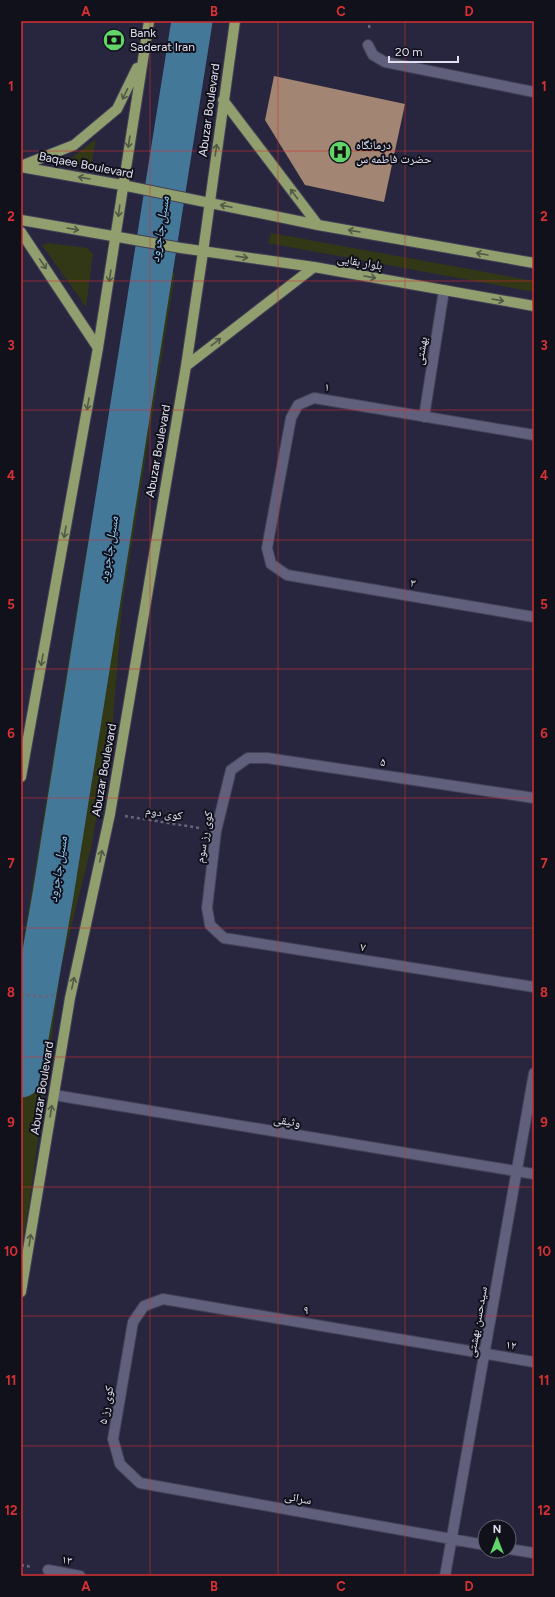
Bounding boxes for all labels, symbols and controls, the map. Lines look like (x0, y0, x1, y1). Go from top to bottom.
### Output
text: A (81, 4, 91, 19)
text: B (210, 4, 218, 19)
text: C (336, 4, 346, 19)
text: D (464, 4, 474, 19)
place label: Bank Saderat Iran (130, 26, 195, 54)
bank icon: Bank Saderat Iran (101, 27, 127, 53)
scale bar (389, 38, 458, 64)
text: 20 m (395, 45, 423, 59)
street label: Abuzar Boulevard (196, 62, 222, 158)
text: 1 (8, 79, 14, 94)
text: 1 (541, 79, 547, 94)
one-way arrow (120, 88, 128, 100)
one-way arrow (125, 135, 133, 148)
place label: درمانگاه حضرت فاطمه س (356, 138, 432, 166)
hospital icon: درمانگاه حضرت فاطمه س (327, 139, 353, 165)
one-way arrow (212, 144, 220, 157)
street label: Baqaee Boulevard (38, 149, 134, 181)
one-way arrow (78, 174, 91, 182)
one-way arrow (290, 188, 298, 199)
water label: مسیل جاجرود (147, 195, 173, 263)
one-way arrow (220, 202, 233, 210)
one-way arrow (115, 204, 123, 217)
text: 2 (7, 209, 15, 224)
text: 2 (540, 209, 548, 224)
one-way arrow (66, 226, 79, 234)
one-way arrow (348, 227, 361, 235)
one-way arrow (476, 249, 489, 257)
street label: بلوار بقایی (336, 251, 384, 273)
one-way arrow (235, 253, 248, 261)
one-way arrow (38, 259, 47, 270)
one-way arrow (106, 269, 114, 282)
one-way arrow (363, 273, 376, 281)
one-way arrow (491, 296, 504, 304)
street label: بهشتی (412, 336, 431, 366)
text: 3 (7, 338, 15, 353)
one-way arrow (211, 338, 222, 346)
text: 3 (540, 338, 548, 353)
street label: ۱ (323, 380, 331, 394)
one-way arrow (84, 397, 92, 410)
street label: Abuzar Boulevard (143, 403, 173, 499)
text: 4 (7, 468, 15, 483)
text: 4 (540, 468, 548, 483)
water label: مسیل جاجرود (96, 515, 122, 583)
one-way arrow (61, 525, 69, 538)
street label: ۳ (409, 576, 417, 590)
text: 5 (7, 597, 15, 612)
text: 5 (540, 597, 548, 612)
one-way arrow (38, 653, 46, 666)
street label: Abuzar Boulevard (89, 722, 119, 818)
text: 6 (7, 726, 15, 741)
text: 6 (540, 726, 548, 741)
street label: ۵ (379, 755, 387, 769)
street label: کوی دوم (144, 803, 184, 824)
street label: کوی رز سوم (193, 810, 216, 864)
water label: مسیل جاجرود (45, 835, 71, 903)
one-way arrow (97, 850, 105, 863)
text: 7 (7, 856, 15, 871)
text: 7 (540, 856, 548, 871)
street label: ۷ (359, 940, 367, 954)
one-way arrow (70, 977, 78, 990)
text: 8 (7, 985, 15, 1000)
text: 8 (540, 985, 548, 1000)
street label: Abuzar Boulevard (28, 1040, 56, 1136)
one-way arrow (47, 1105, 55, 1118)
street label: وثیقی (273, 1112, 301, 1130)
text: 9 (7, 1115, 15, 1130)
text: 9 (540, 1115, 548, 1130)
one-way arrow (26, 1234, 34, 1247)
text: 10 (4, 1244, 18, 1259)
text: 10 (537, 1244, 551, 1259)
street label: سیدحسن بهشتی (464, 1285, 491, 1359)
street label: ۹ (302, 1303, 310, 1317)
street label: ۱۲ (504, 1337, 518, 1353)
text: 11 (6, 1373, 16, 1388)
text: 11 (539, 1373, 549, 1388)
street label: کوی رز ۵ (96, 1385, 116, 1425)
street label: سرائی (283, 1489, 313, 1507)
text: 12 (4, 1503, 18, 1518)
text: 12 (537, 1503, 551, 1518)
north arrow (477, 1519, 517, 1559)
text: N (493, 1523, 501, 1536)
street label: ۱۳ (60, 1552, 74, 1568)
text: A (81, 1579, 91, 1594)
text: B (210, 1579, 218, 1594)
text: C (336, 1579, 346, 1594)
text: D (464, 1579, 474, 1594)

